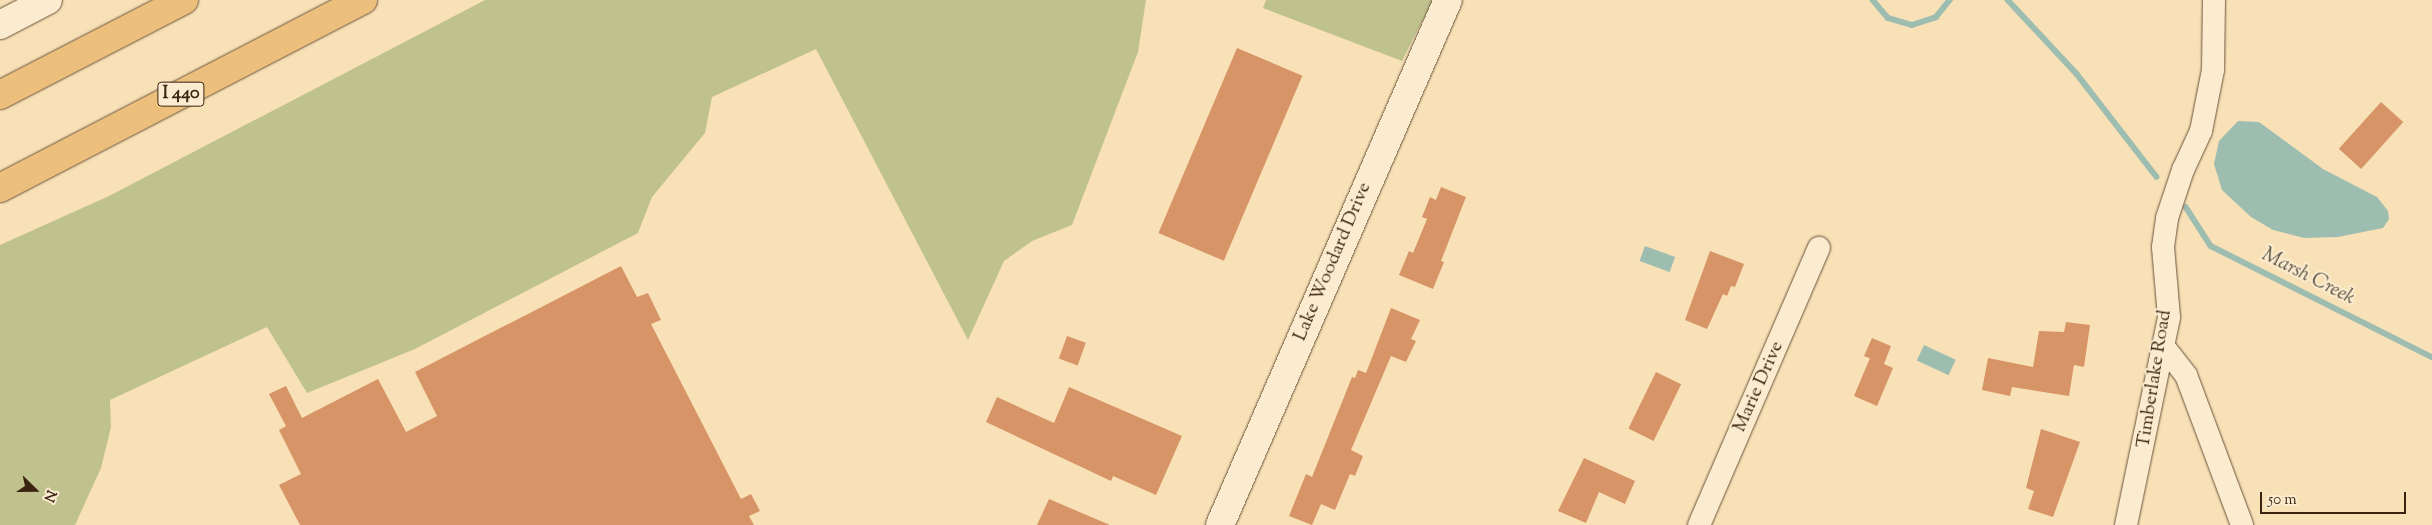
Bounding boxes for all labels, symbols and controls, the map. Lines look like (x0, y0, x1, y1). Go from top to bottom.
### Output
road number: I 440 (157, 78, 205, 110)
street label: Lake Woodard Drive (1289, 179, 1377, 345)
water label: Marsh Creek (2257, 243, 2359, 311)
street label: Timberlake Road (2133, 308, 2177, 450)
street label: Marie Drive (1729, 338, 1789, 436)
north arrow (10, 465, 60, 515)
scale bar (2262, 482, 2408, 514)
text: N (38, 487, 60, 505)
text: 50 m (2268, 490, 2297, 511)

